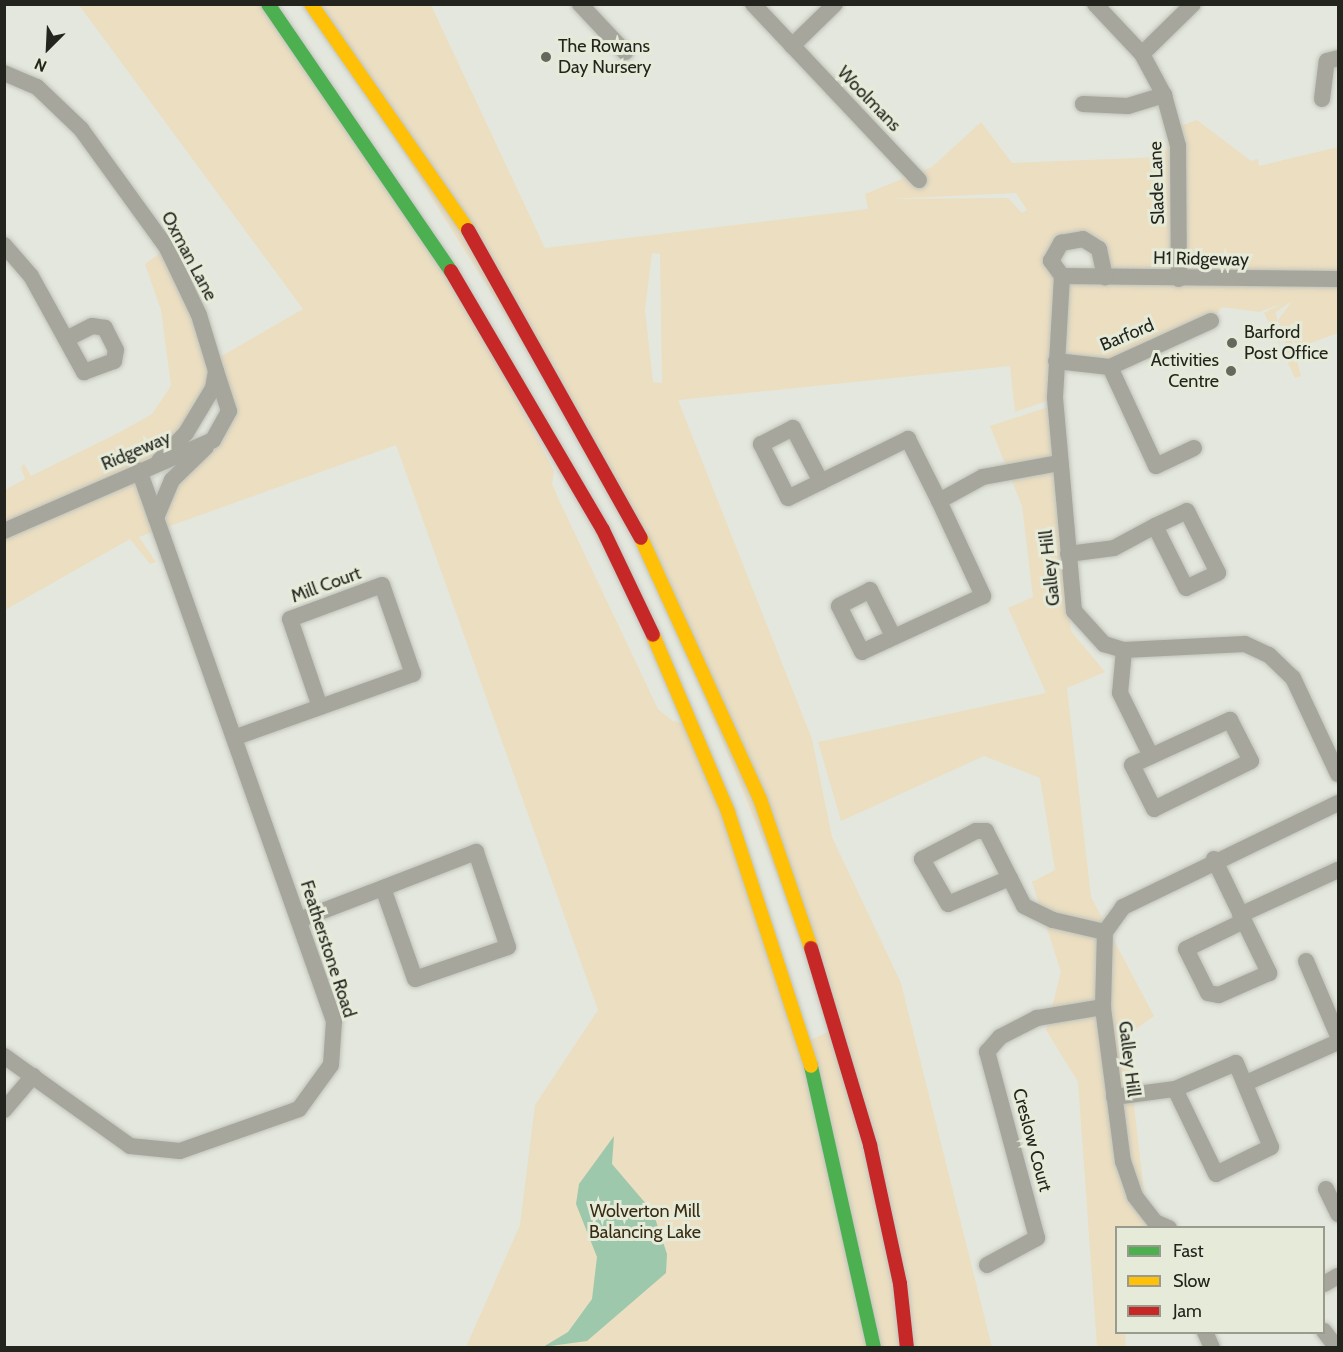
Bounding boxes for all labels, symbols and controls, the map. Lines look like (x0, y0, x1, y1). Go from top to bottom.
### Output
north arrow (18, 18, 78, 78)
place label: The Rowans Day Nursery (558, 36, 651, 78)
marker: The Rowans Day Nursery (539, 50, 553, 64)
text: N (31, 54, 50, 76)
street label: Woolmans (833, 62, 905, 136)
street label: Slade Lane (1145, 141, 1169, 225)
street label: Oxman Lane (157, 208, 221, 304)
street label: H1 Ridgeway (1153, 247, 1249, 271)
street label: Barford (1097, 314, 1157, 356)
place label: Barford Post Office (1244, 322, 1328, 364)
marker: Barford Post Office (1225, 336, 1239, 350)
place label: Activities Centre (1151, 350, 1219, 392)
marker: Activities Centre (1224, 364, 1238, 378)
street label: Ridgeway (98, 427, 174, 475)
street label: Galley Hill (1035, 529, 1065, 607)
street label: Mill Court (288, 562, 364, 608)
street label: Featherstone Road (296, 878, 360, 1020)
street label: Galley Hill (1114, 1020, 1144, 1098)
street label: Creslow Court (1008, 1086, 1056, 1194)
park label: Wolverton Mill Balancing Lake (589, 1201, 701, 1244)
legend (1115, 1226, 1325, 1334)
text: Fast (1173, 1240, 1204, 1262)
text: Slow (1173, 1270, 1210, 1292)
text: Jam (1173, 1300, 1202, 1322)

